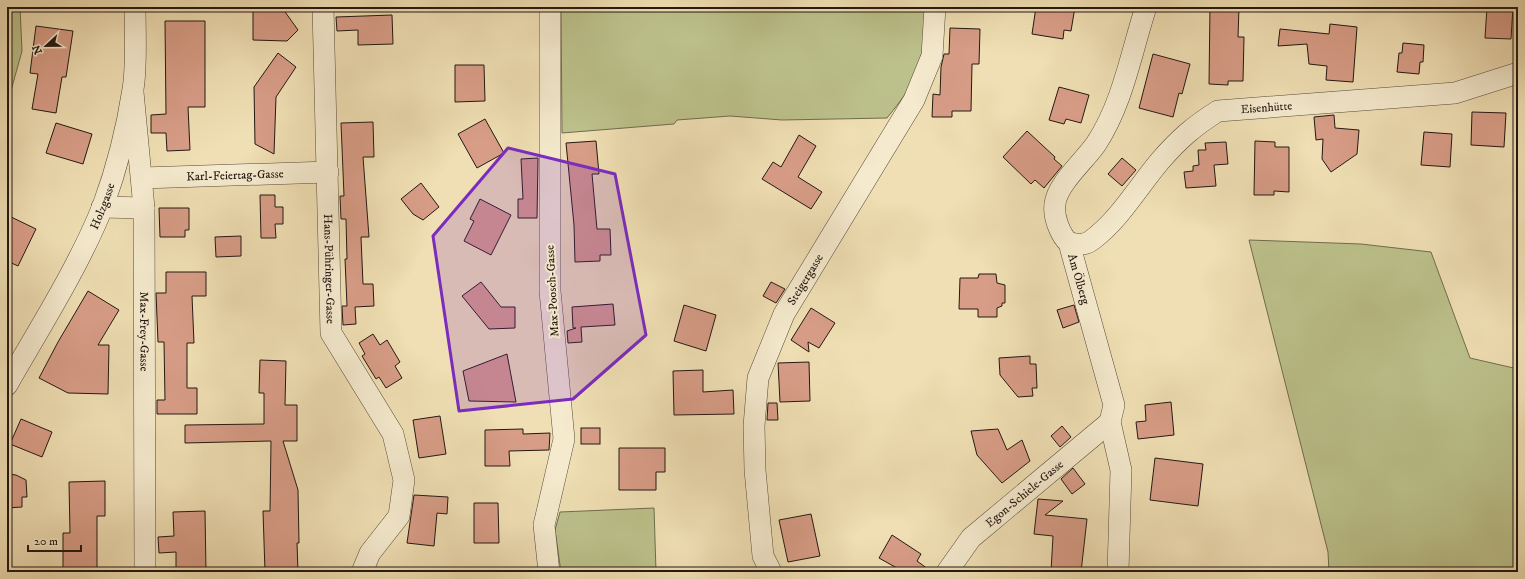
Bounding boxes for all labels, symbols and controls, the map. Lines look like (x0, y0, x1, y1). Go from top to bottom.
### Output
north arrow (26, 26, 66, 66)
text: N (29, 43, 46, 56)
street label: Eisenhütte (1240, 98, 1293, 117)
street label: Karl-Feiertag-Gasse (186, 166, 284, 185)
street label: Holzgasse (87, 181, 118, 232)
street label: Hans-Pühringer-Gasse (320, 214, 338, 324)
street label: Max-Poosch-Gasse (543, 245, 562, 337)
street label: Steigergasse (784, 251, 827, 308)
street label: Am Ölberg (1064, 252, 1093, 306)
street label: Max-Frey-Gasse (136, 291, 151, 372)
street label: Egon-Schiele-Gasse (983, 457, 1067, 531)
scale bar (28, 527, 81, 553)
text: 20 m (34, 534, 58, 549)

